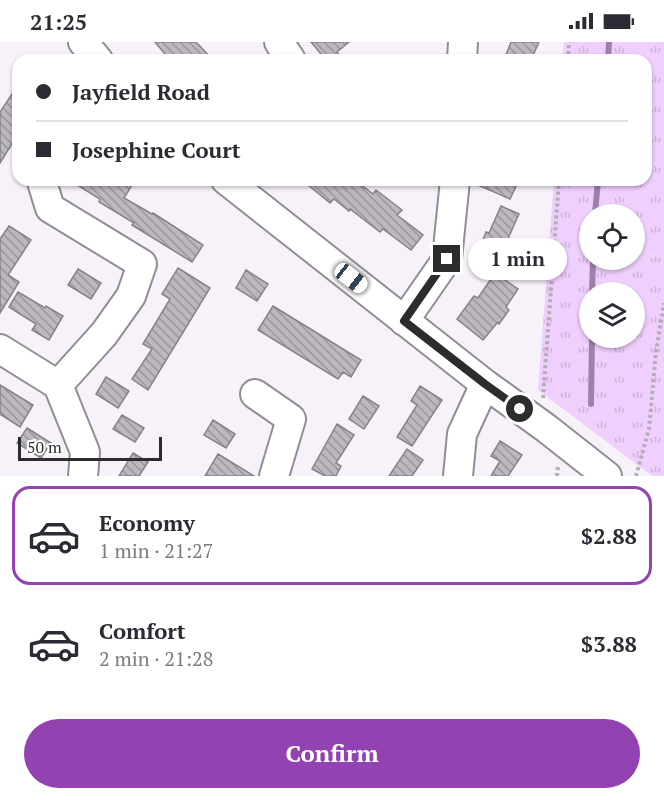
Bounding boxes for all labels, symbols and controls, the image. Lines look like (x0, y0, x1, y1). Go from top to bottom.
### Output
text: 21:25 (30, 7, 87, 36)
text: Jayfield Road (72, 77, 210, 106)
text: Josephine Court (72, 135, 240, 164)
map controls (579, 204, 645, 348)
button: locate (579, 204, 645, 270)
callout: 1 min (468, 238, 567, 280)
route end (433, 245, 460, 272)
text: 1 min (490, 245, 545, 272)
car (331, 260, 371, 296)
button: layers (579, 282, 645, 348)
route start (506, 395, 533, 422)
scale bar (18, 434, 162, 462)
text: 50 m (27, 436, 62, 458)
text: Economy (99, 508, 195, 537)
icon: car (27, 509, 81, 563)
text: $2.88 (581, 521, 637, 550)
text: 1 min · 21:27 (99, 537, 213, 564)
text: Comfort (99, 616, 185, 645)
icon: car (27, 617, 81, 671)
text: $3.88 (581, 629, 637, 658)
text: 2 min · 21:28 (99, 645, 213, 672)
button: Confirm (24, 719, 640, 788)

